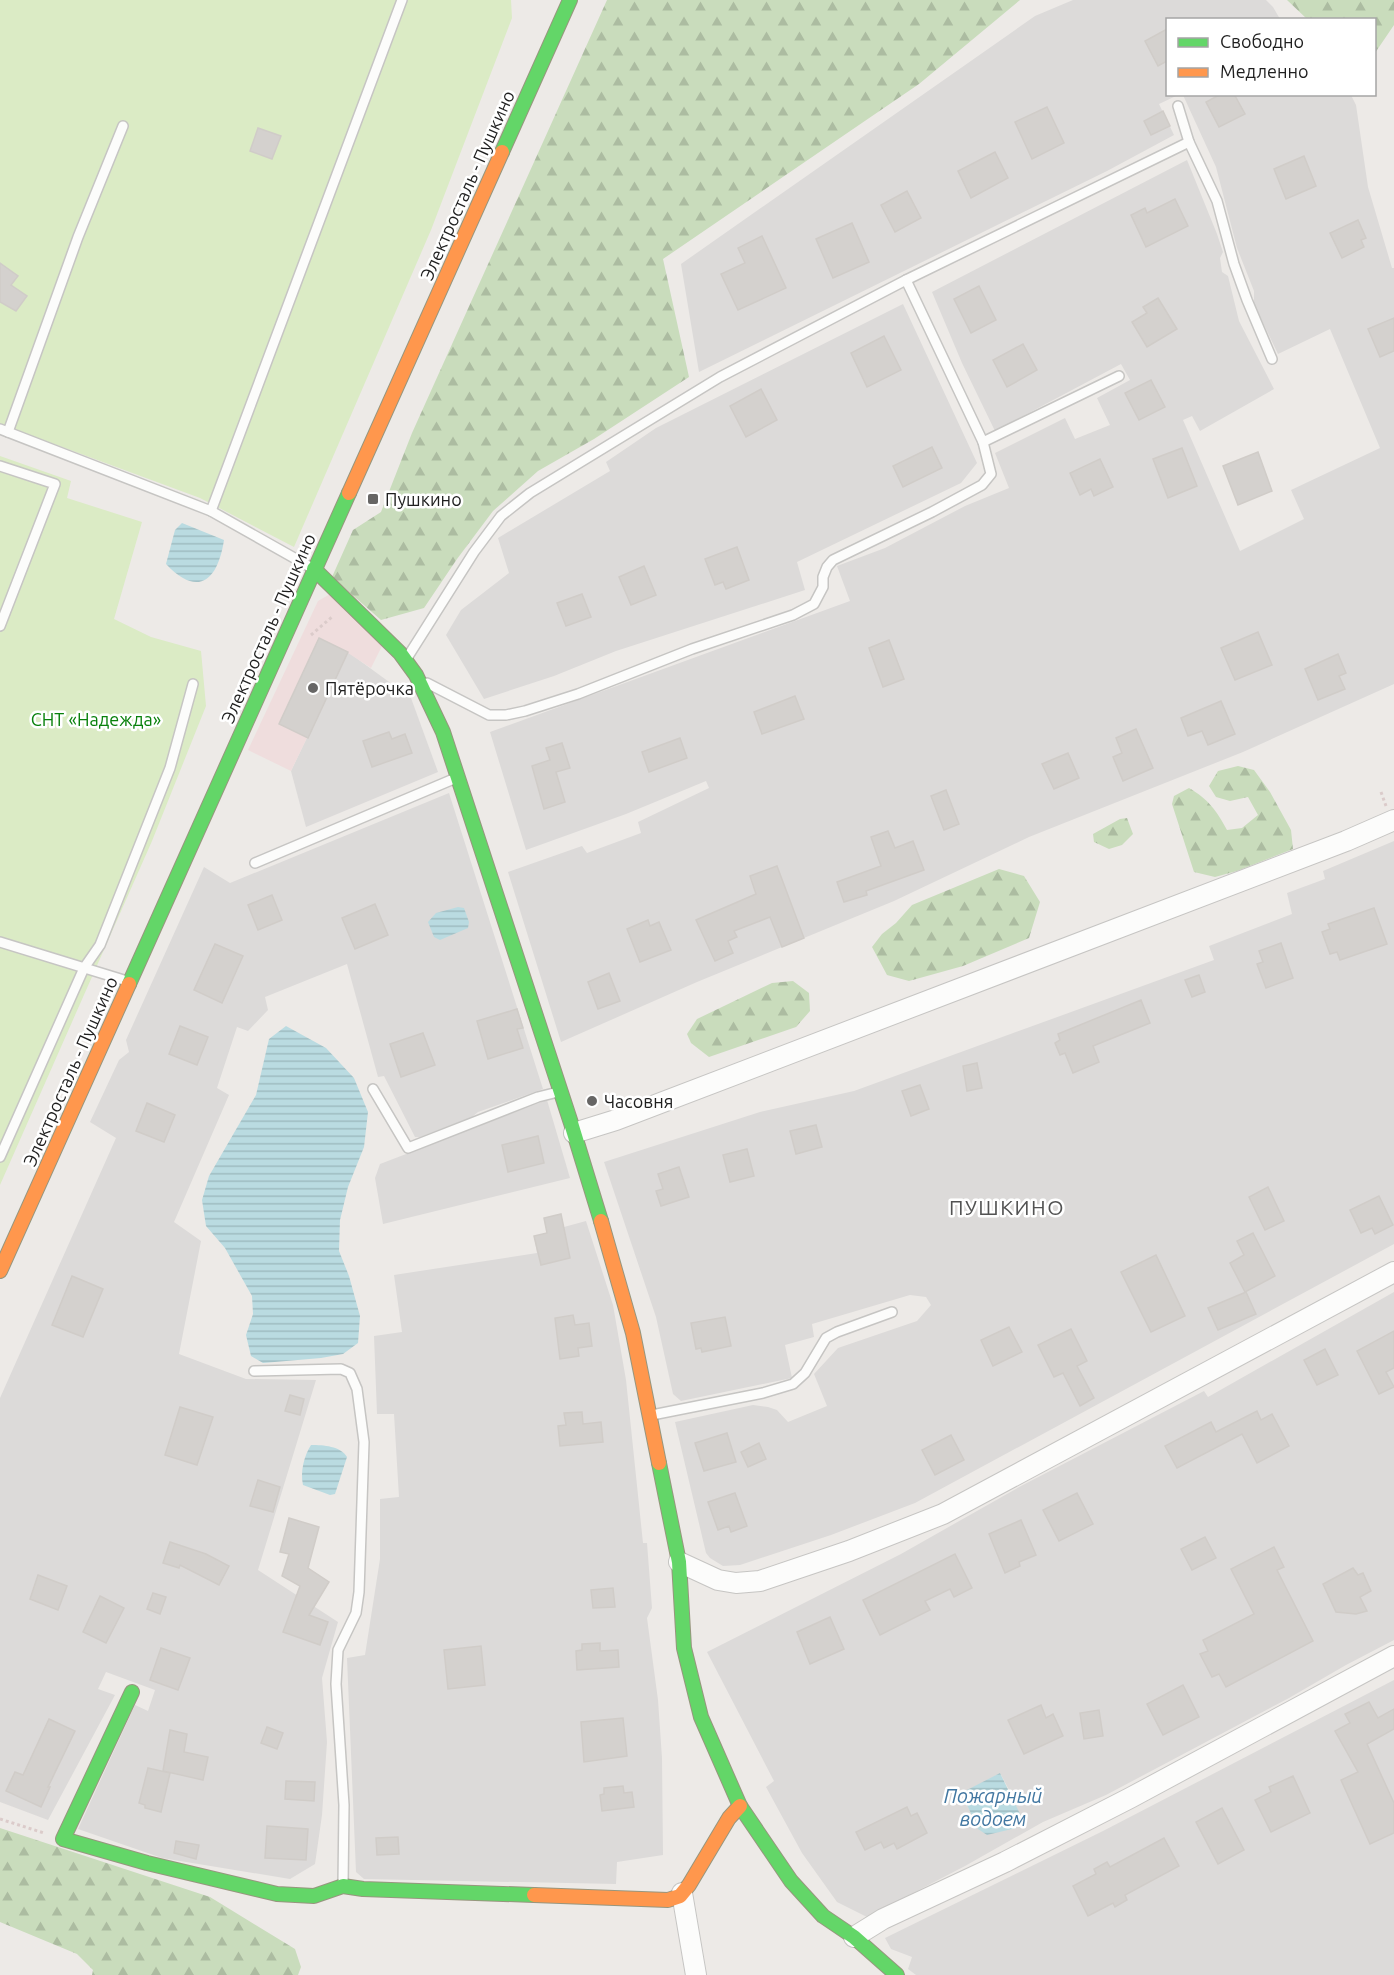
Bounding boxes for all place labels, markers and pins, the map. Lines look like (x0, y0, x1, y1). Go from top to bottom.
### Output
place label: Пушкино (385, 489, 462, 509)
marker: Пушкино (366, 492, 380, 506)
place label: Пятёрочка (325, 678, 414, 698)
marker: Пятёрочка (306, 681, 320, 695)
place label: Часовня (604, 1091, 673, 1111)
marker: Часовня (585, 1094, 599, 1108)

